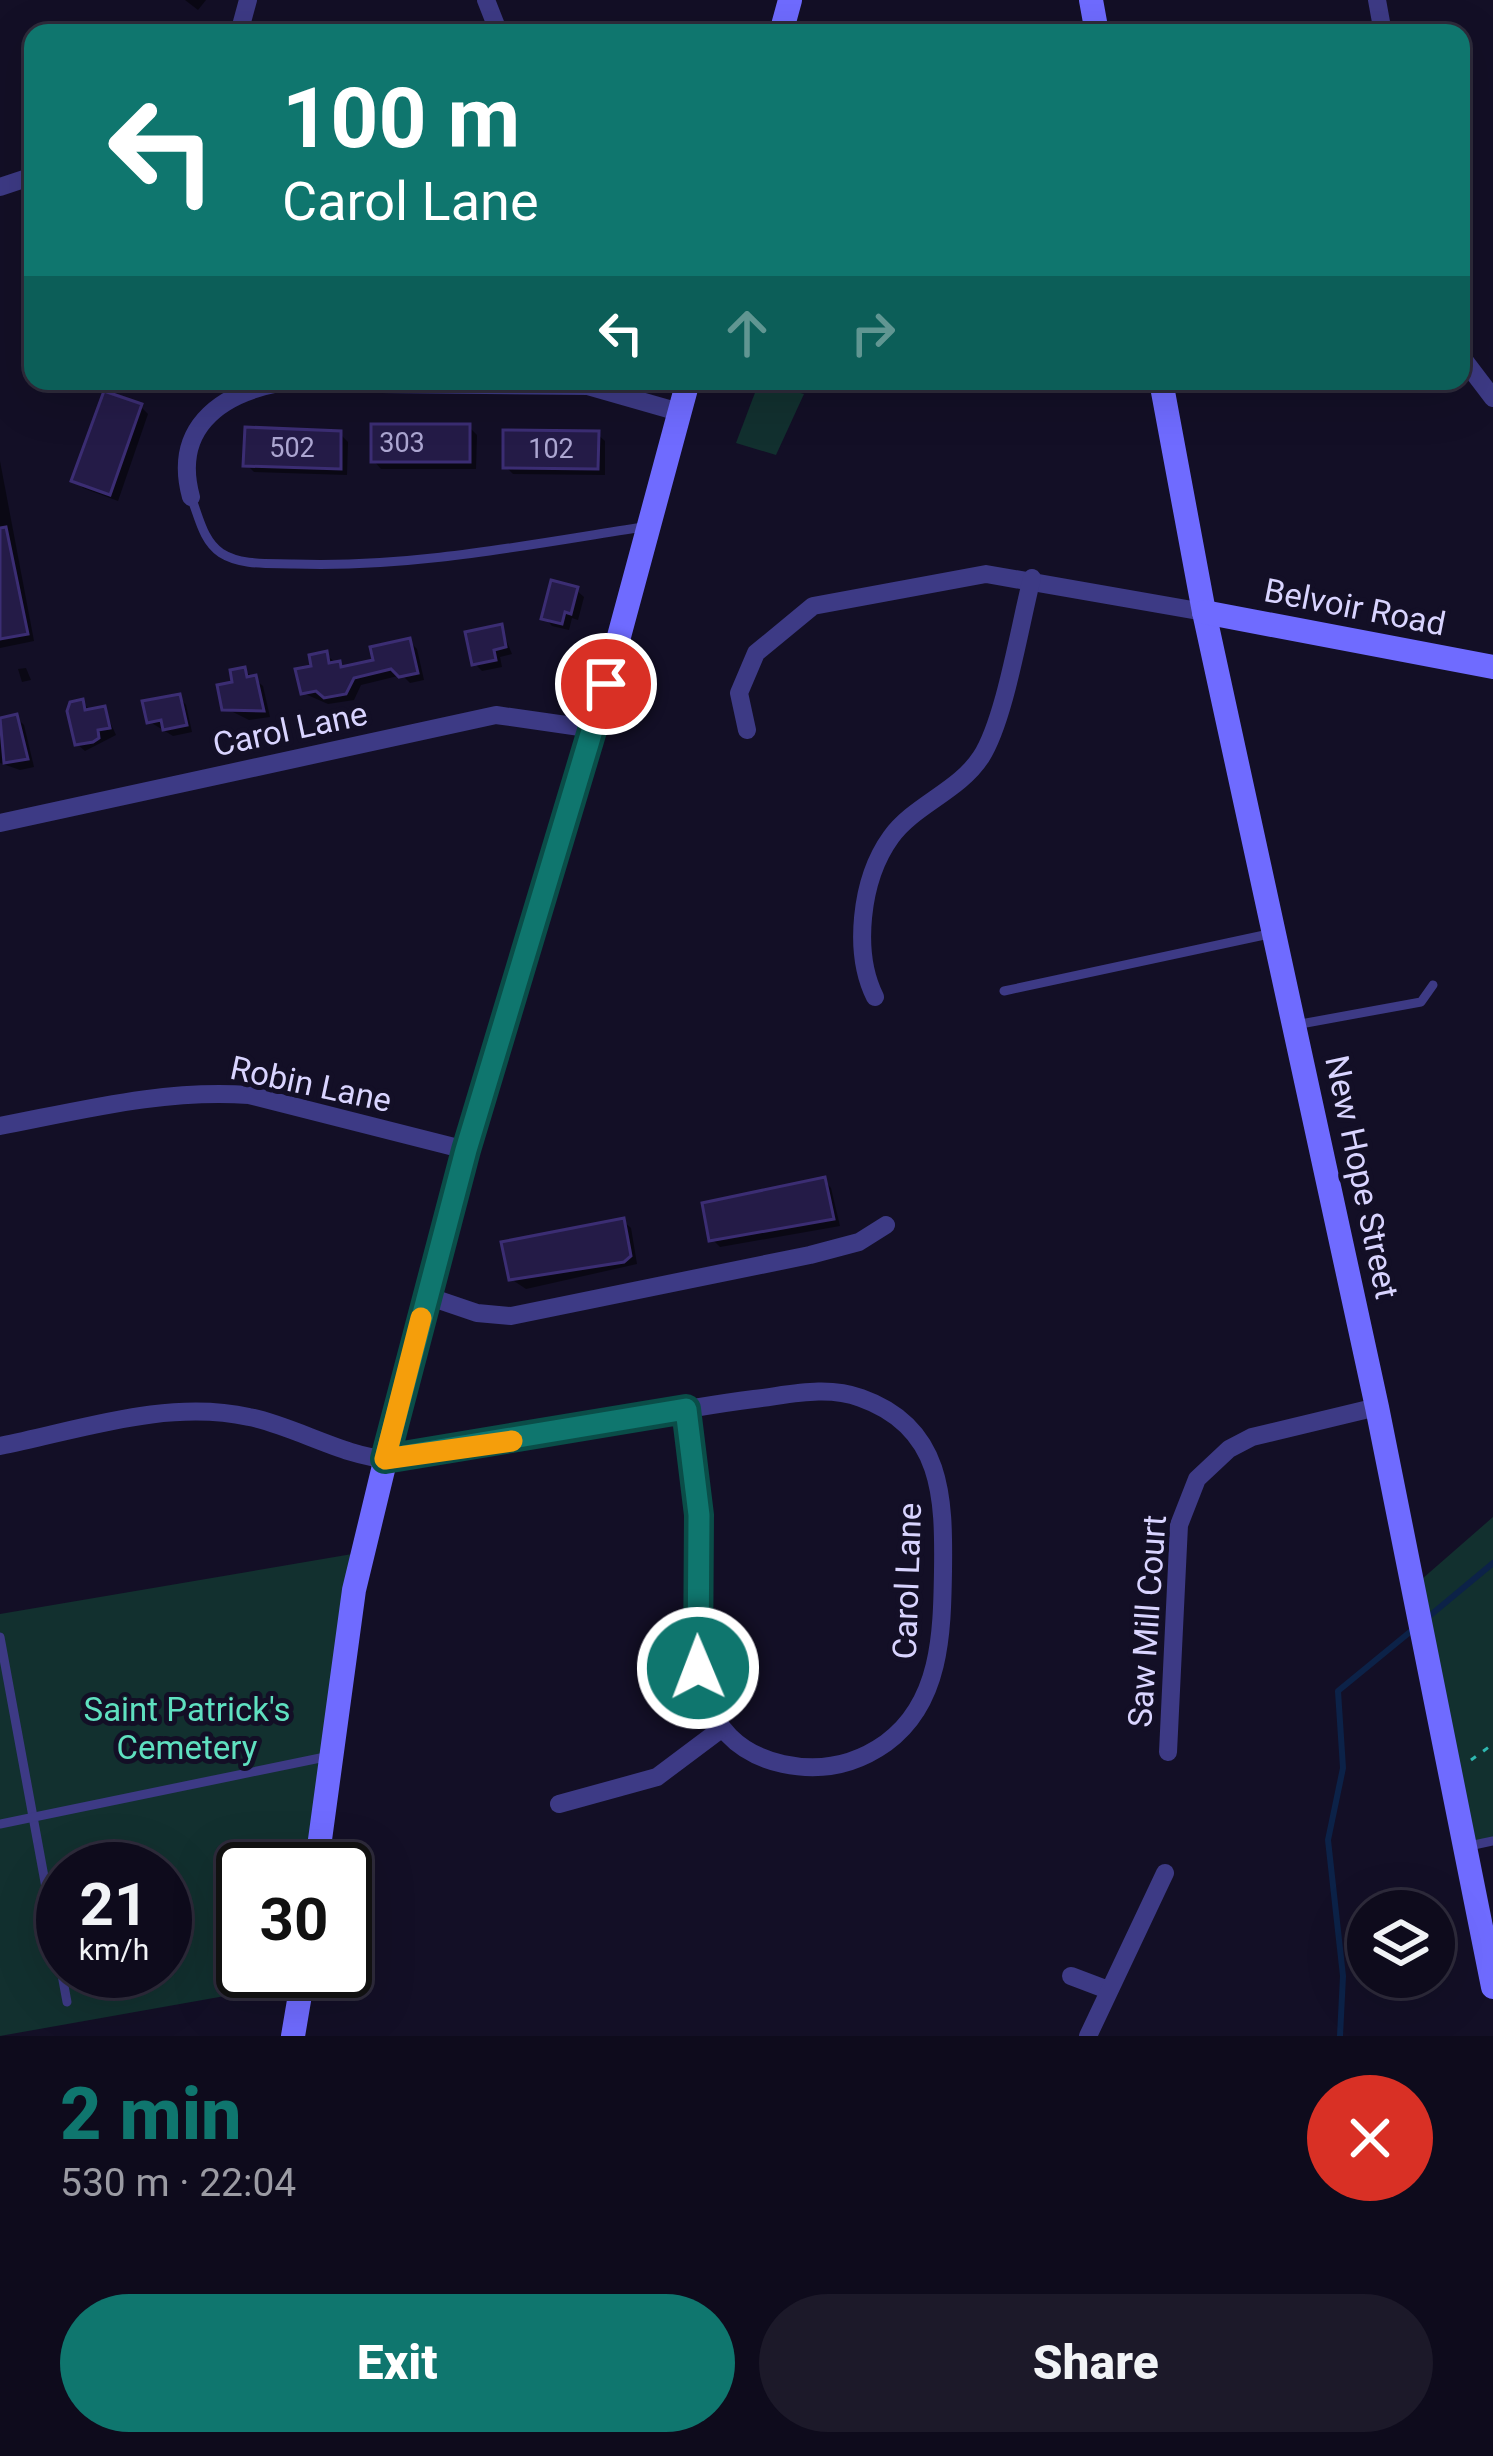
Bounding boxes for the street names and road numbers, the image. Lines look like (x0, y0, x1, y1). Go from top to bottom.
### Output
street label: Belvoir Road (1261, 570, 1449, 644)
street label: Carol Lane (209, 694, 371, 764)
street label: Robin Lane (227, 1048, 395, 1120)
street label: New Hope Street (1317, 1052, 1407, 1302)
street label: Carol Lane (885, 1502, 929, 1660)
street label: Saw Mill Court (1120, 1513, 1174, 1729)

